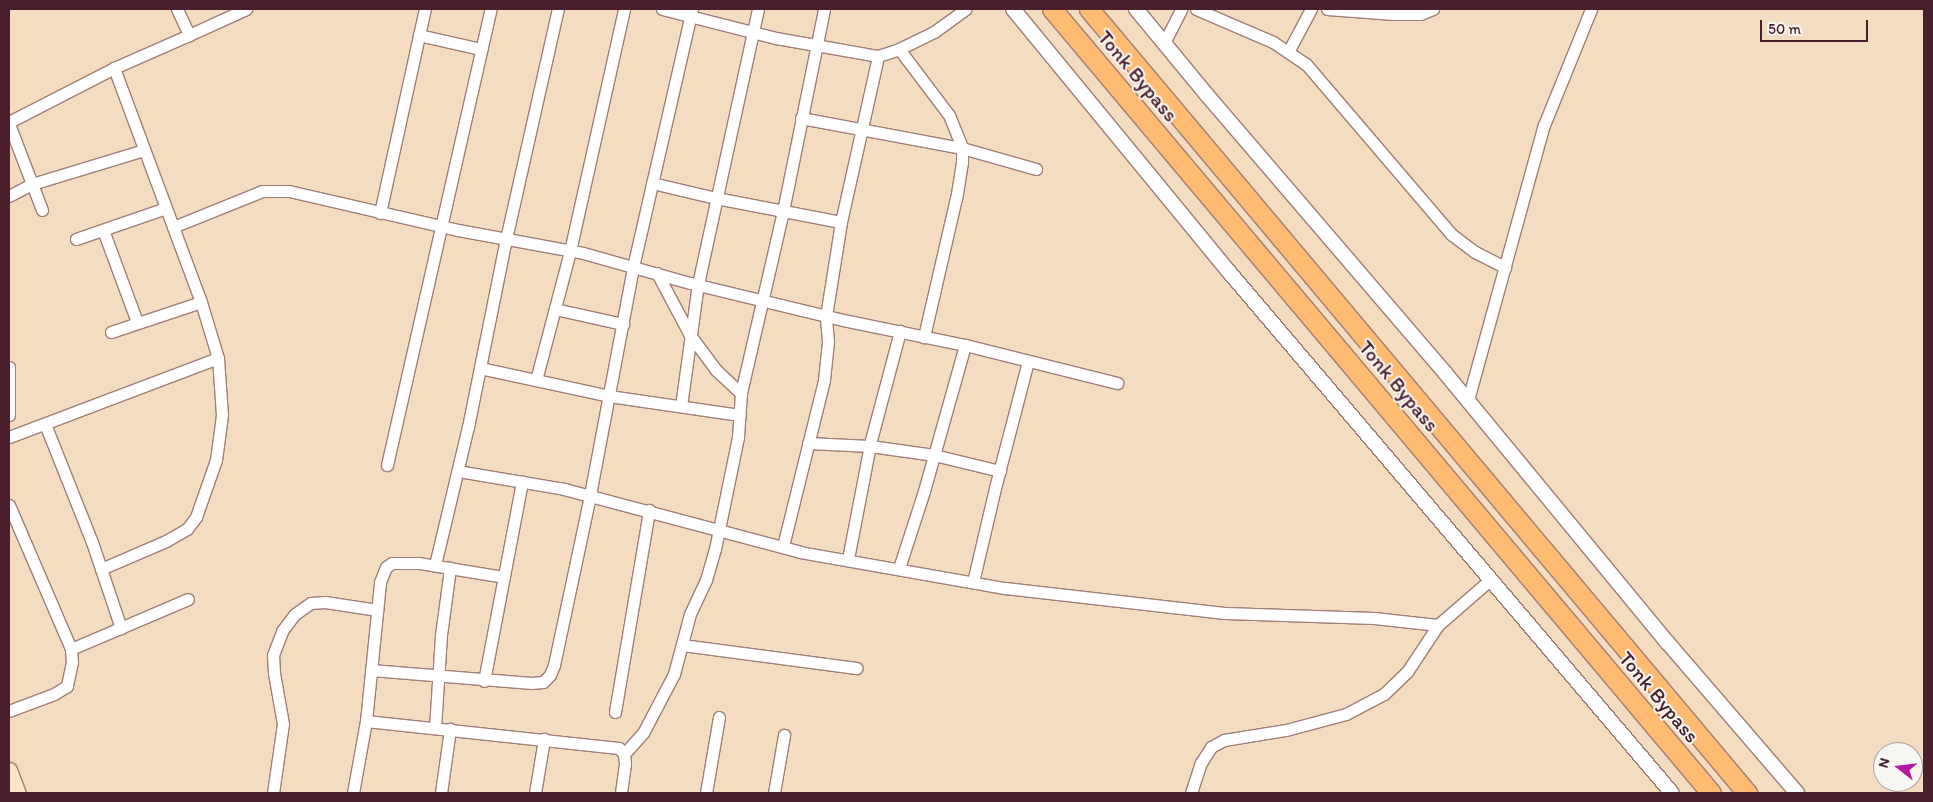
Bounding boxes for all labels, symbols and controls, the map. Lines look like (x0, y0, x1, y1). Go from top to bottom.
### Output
scale bar (1763, 10, 1870, 42)
text: 50 m (1768, 20, 1801, 38)
street label: Tonk Bypass (1093, 25, 1183, 127)
street label: Tonk Bypass (1354, 335, 1444, 437)
street label: Tonk Bypass (1614, 646, 1704, 748)
north arrow (1873, 742, 1923, 792)
text: N (1875, 756, 1894, 770)

